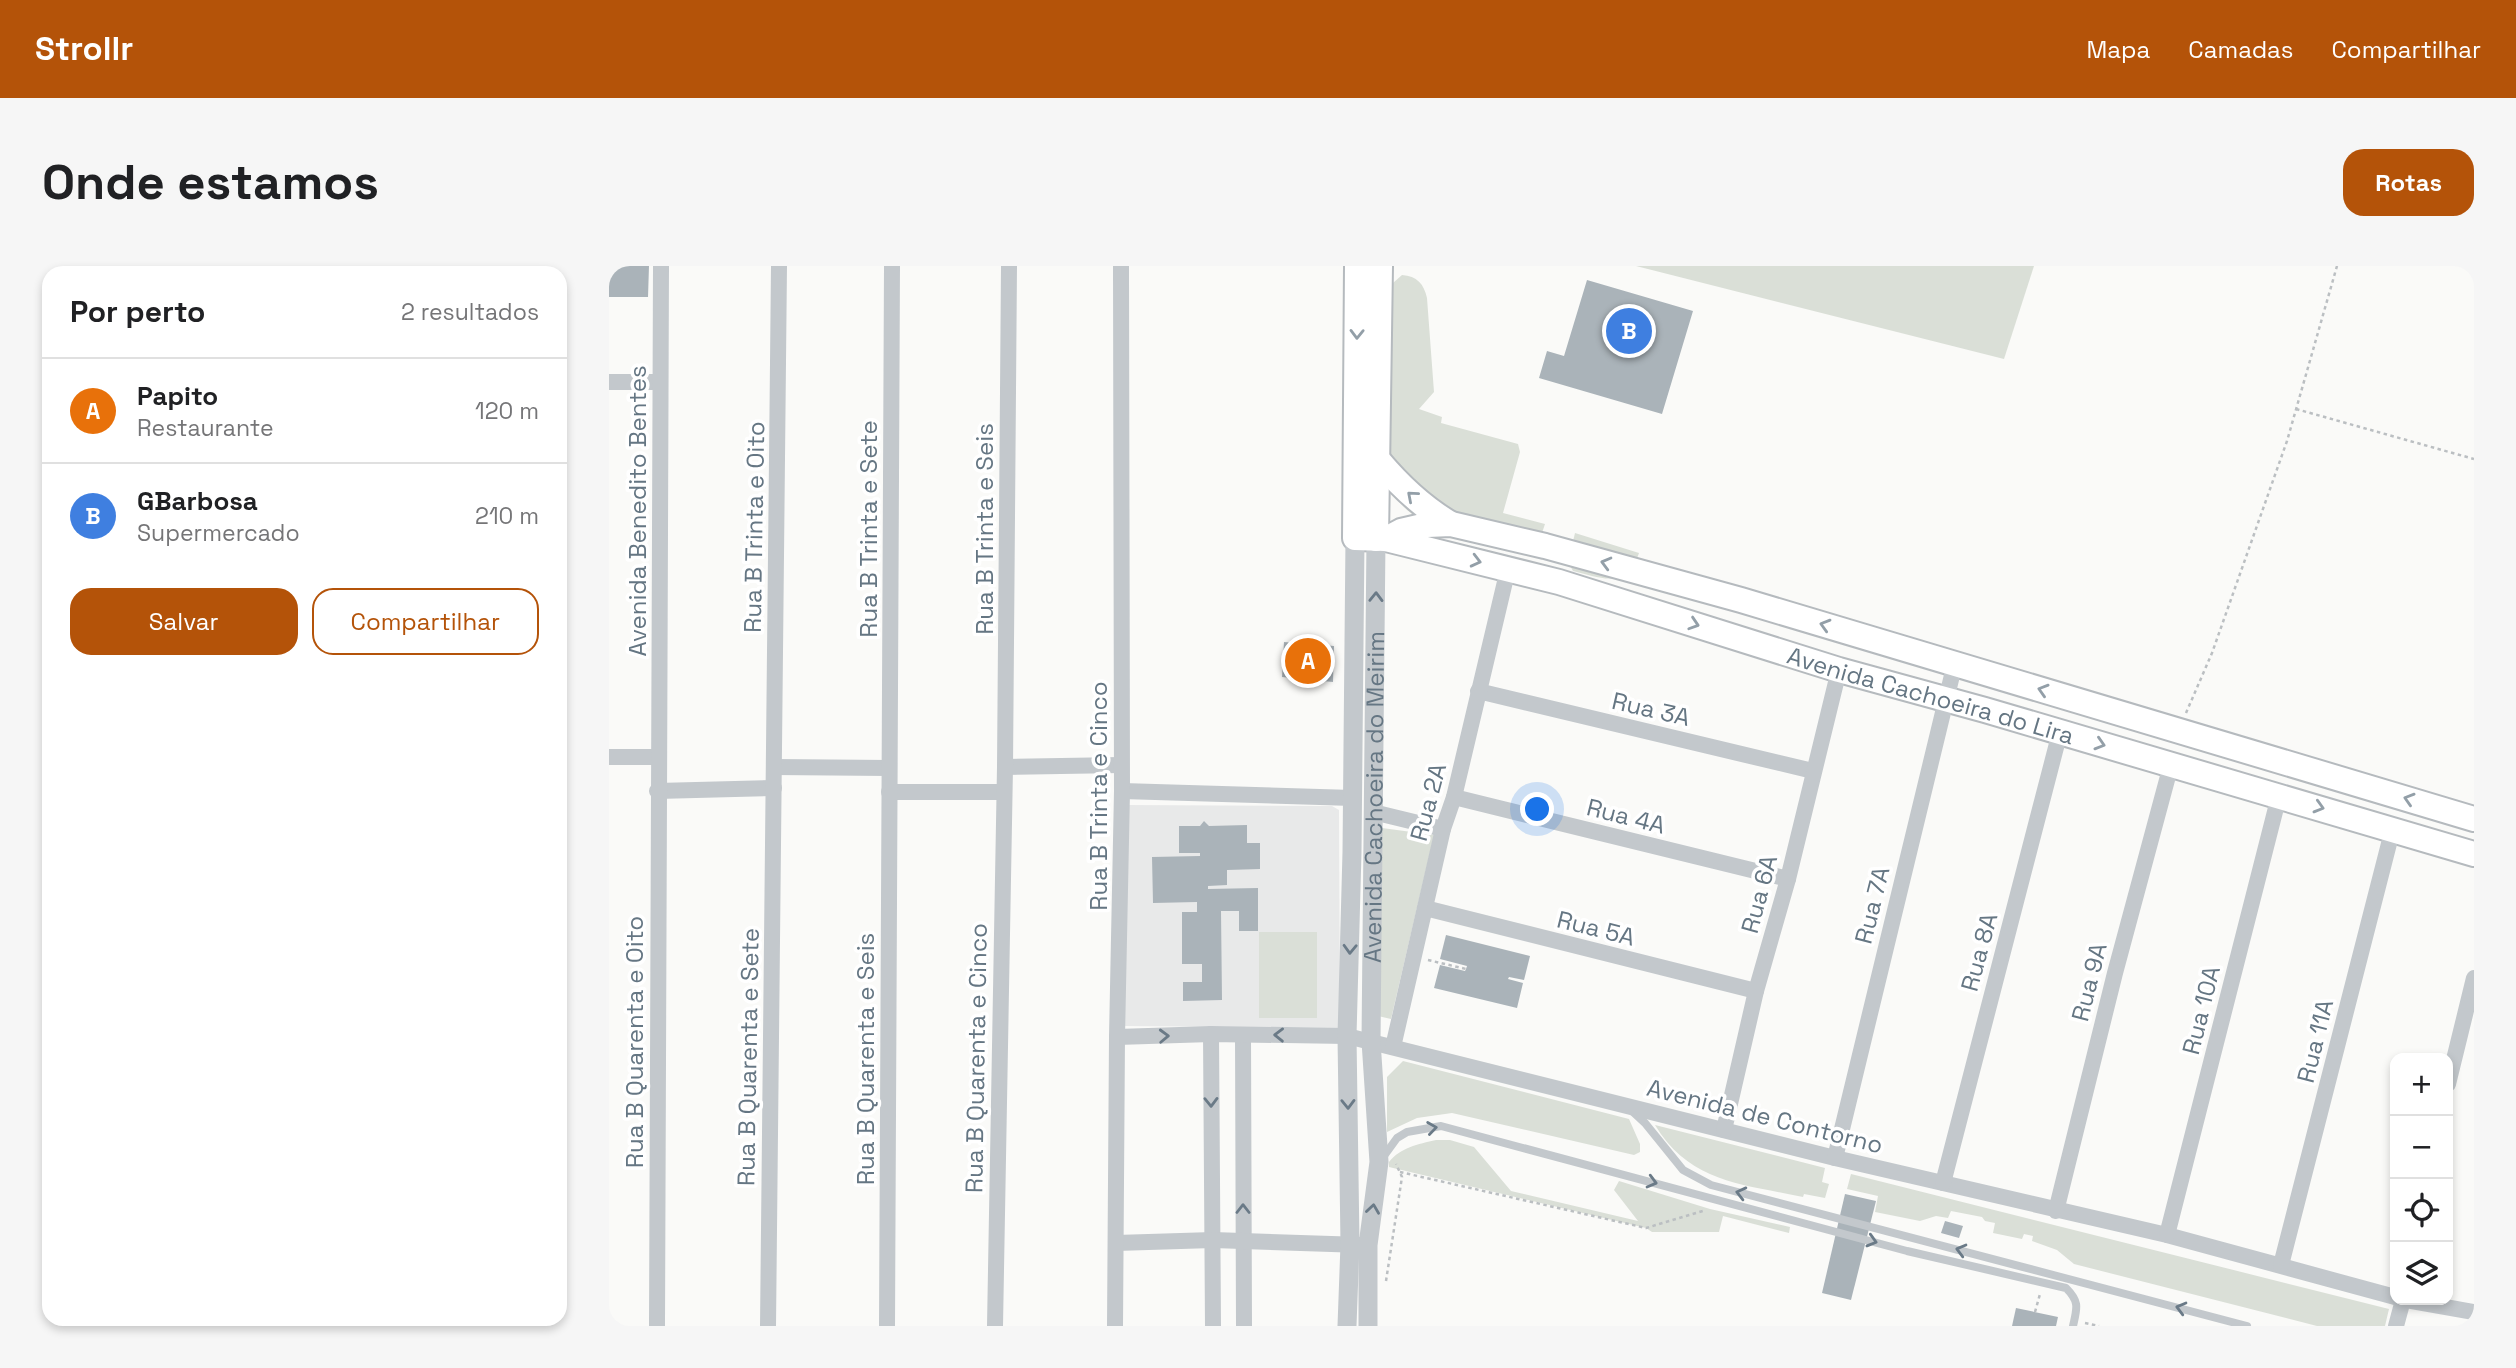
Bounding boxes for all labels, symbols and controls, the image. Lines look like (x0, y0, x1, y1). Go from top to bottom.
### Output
text: Strollr (35, 28, 133, 70)
text: Mapa (2086, 34, 2150, 65)
text: Camadas (2188, 34, 2293, 65)
text: Compartilhar (2331, 34, 2481, 65)
button: Rotas (2343, 149, 2474, 216)
text: Onde estamos (42, 151, 379, 213)
text: Por perto (70, 292, 205, 331)
text: 2 resultados (401, 297, 539, 327)
pin: B (1606, 305, 1652, 357)
one-way arrow (1349, 329, 1365, 340)
street label: Avenida Benedito Bentes (622, 365, 653, 657)
text: Papito (137, 379, 218, 413)
text: A (86, 396, 100, 426)
text: 120 m (475, 396, 539, 426)
text: Restaurante (137, 413, 274, 443)
street label: Rua B Trinta e Sete (853, 420, 884, 638)
street label: Rua B Trinta e Oito (737, 421, 771, 633)
street label: Rua B Trinta e Seis (969, 423, 1000, 635)
text: GBarbosa (137, 484, 258, 518)
one-way arrow (1407, 492, 1420, 504)
text: B (85, 501, 101, 531)
text: 210 m (475, 501, 539, 531)
text: Supermercado (137, 518, 300, 548)
one-way arrow (1470, 553, 1482, 568)
one-way arrow (1600, 557, 1612, 571)
button: Salvar (70, 588, 298, 655)
button: Compartilhar (312, 588, 539, 655)
one-way arrow (1368, 591, 1384, 602)
one-way arrow (1688, 616, 1700, 630)
one-way arrow (1819, 618, 1831, 633)
street label: Avenida Cachoeira do Meirim (1356, 631, 1391, 963)
pin: A (1285, 635, 1331, 687)
street label: Avenida Cachoeira do Lira (1784, 639, 2078, 751)
street label: Rua B Trinta e Cinco (1083, 681, 1114, 911)
one-way arrow (2037, 683, 2049, 698)
street label: Rua 3A (1609, 685, 1693, 733)
one-way arrow (2094, 736, 2106, 751)
street label: Rua 2A (1403, 760, 1453, 844)
street label: Rua 4A (1583, 791, 1669, 841)
your location (1520, 792, 1554, 826)
one-way arrow (2403, 793, 2415, 808)
one-way arrow (2313, 799, 2325, 814)
street label: Rua 6A (1734, 852, 1784, 936)
street label: Rua 7A (1847, 863, 1897, 947)
street label: Rua 5A (1554, 903, 1638, 953)
street label: Rua 8A (1954, 909, 2004, 995)
street label: Rua B Quarenta e Oito (619, 916, 650, 1168)
street label: Rua B Quarenta e Cinco (958, 923, 994, 1193)
street label: Rua B Quarenta e Sete (730, 928, 766, 1186)
street label: Rua B Quarenta e Seis (850, 933, 881, 1185)
street label: Rua 9A (2064, 940, 2114, 1024)
one-way arrow (1342, 944, 1357, 955)
street label: Rua 10A (2175, 962, 2227, 1058)
street label: Rua 11A (2290, 996, 2340, 1086)
one-way arrow (1273, 1027, 1284, 1043)
one-way arrow (1159, 1028, 1170, 1043)
map controls (2390, 1053, 2453, 1305)
button: + (2390, 1053, 2453, 1116)
street label: Avenida de Contorno (1644, 1072, 1886, 1160)
one-way arrow (1204, 1097, 1219, 1108)
one-way arrow (1340, 1099, 1356, 1110)
button: − (2390, 1116, 2453, 1179)
one-way arrow (1426, 1121, 1438, 1136)
one-way arrow (1646, 1174, 1658, 1188)
button: locate (2390, 1179, 2453, 1242)
one-way arrow (1735, 1187, 1747, 1201)
one-way arrow (1235, 1203, 1251, 1214)
one-way arrow (1365, 1203, 1380, 1215)
one-way arrow (1866, 1233, 1878, 1247)
button: layers (2390, 1242, 2453, 1305)
one-way arrow (1955, 1244, 1967, 1258)
one-way arrow (2175, 1302, 2187, 1317)

